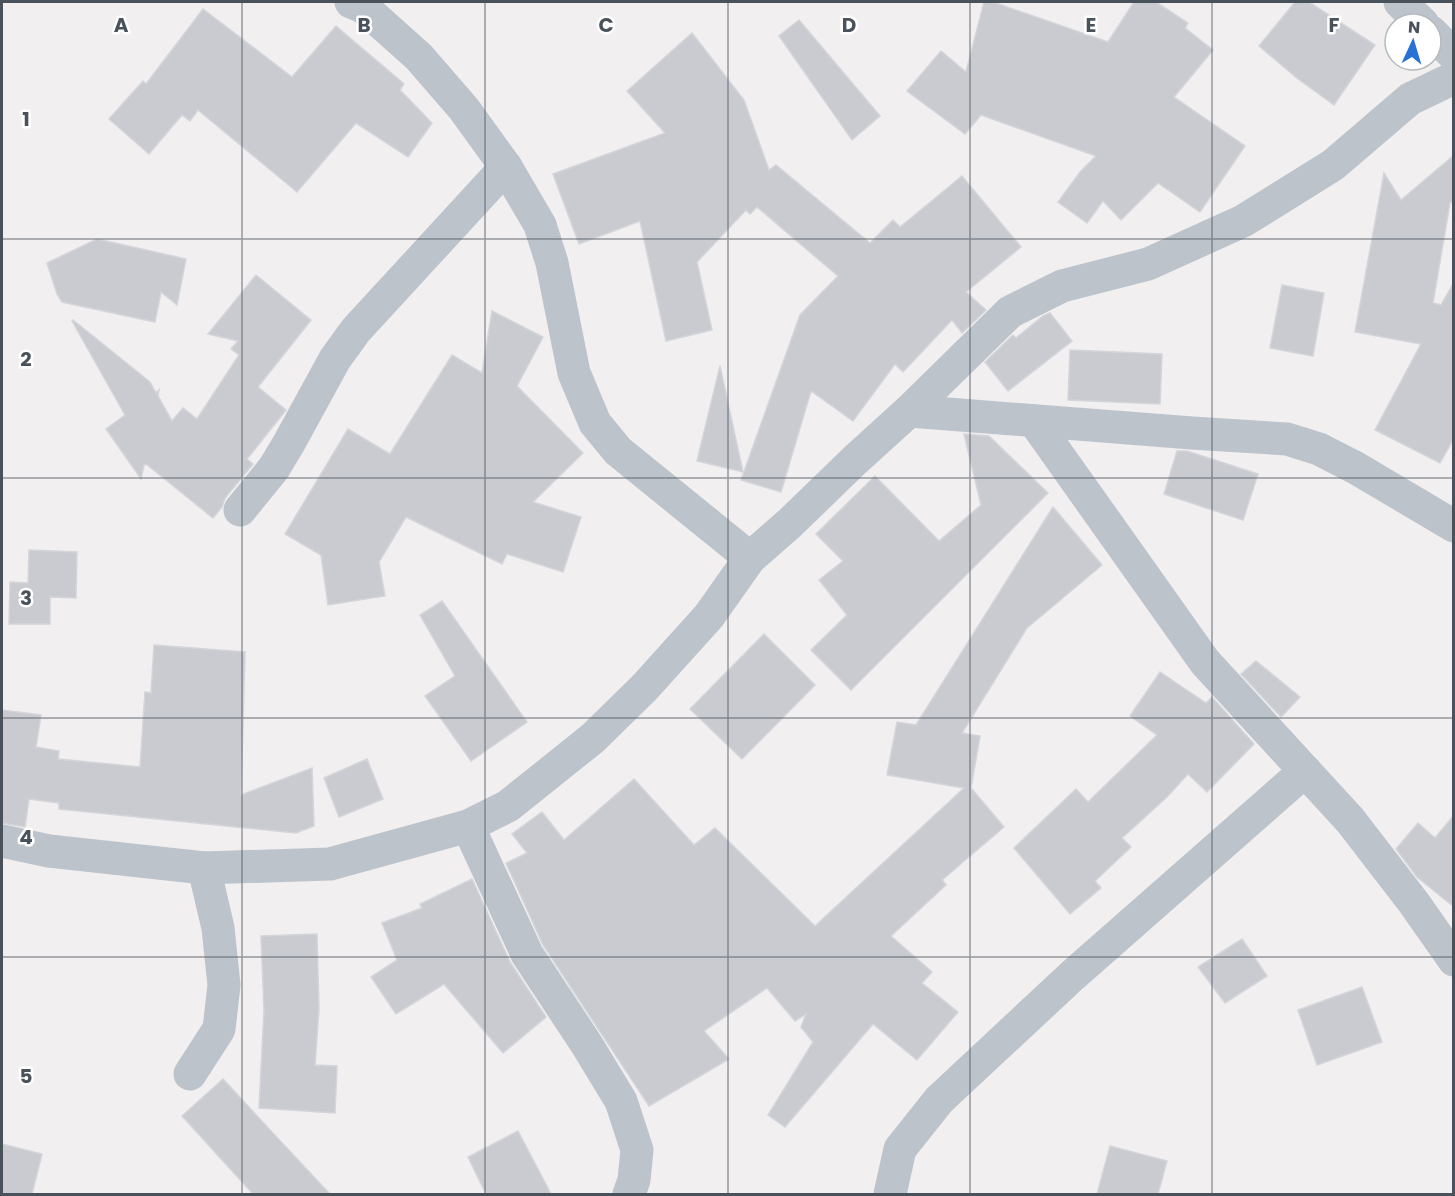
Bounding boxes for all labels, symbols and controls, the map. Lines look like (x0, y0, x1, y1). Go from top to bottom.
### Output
text: A (114, 11, 129, 39)
text: B (357, 11, 371, 39)
text: C (598, 11, 614, 39)
text: D (842, 11, 856, 39)
text: E (1086, 11, 1096, 39)
text: F (1329, 11, 1340, 39)
north arrow (1383, 12, 1443, 72)
text: N (1407, 16, 1421, 39)
text: 1 (22, 105, 30, 133)
text: 2 (20, 345, 32, 373)
text: 3 (20, 584, 32, 612)
text: 4 (19, 823, 33, 851)
text: 5 (20, 1062, 33, 1090)

